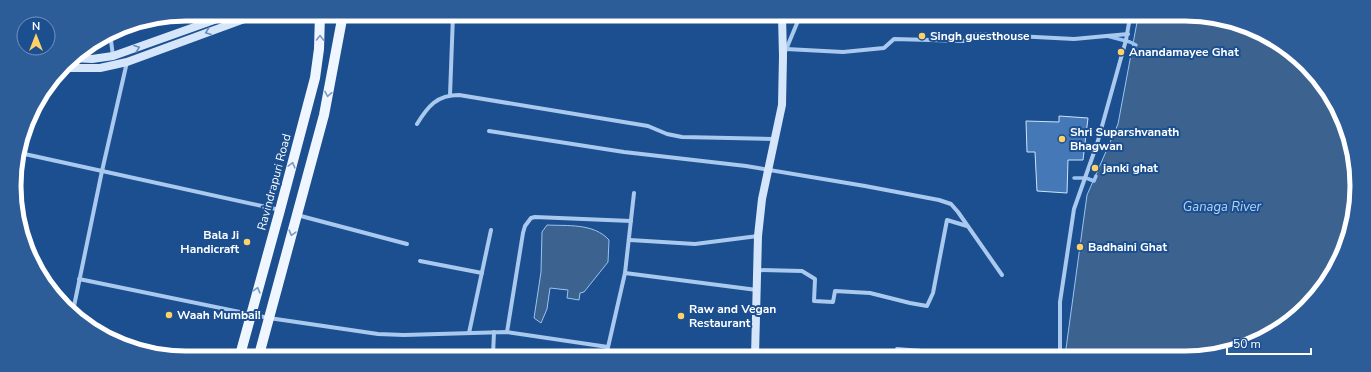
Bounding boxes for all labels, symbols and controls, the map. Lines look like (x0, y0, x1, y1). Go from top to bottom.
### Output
north arrow (16, 16, 56, 56)
text: N (32, 19, 40, 34)
one-way arrow (205, 28, 212, 36)
place label: Singh guesthouse (930, 28, 1030, 44)
marker: Singh guesthouse (917, 31, 927, 41)
one-way arrow (315, 35, 324, 41)
one-way arrow (133, 44, 140, 52)
place label: Anandamayee Ghat (1129, 44, 1239, 60)
marker: Anandamayee Ghat (1116, 47, 1126, 57)
one-way arrow (324, 91, 332, 97)
place label: Shri Suparshvanath Bhagwan (1070, 124, 1179, 154)
street label: Ravindrapuri Road (253, 132, 295, 232)
marker: Shri Suparshvanath Bhagwan (1057, 134, 1067, 144)
place label: janki ghat (1102, 160, 1158, 176)
one-way arrow (287, 162, 296, 169)
marker: janki ghat (1090, 163, 1100, 173)
water label: Ganaga River (1183, 198, 1262, 216)
place label: Bala Ji Handicraft (180, 227, 239, 257)
one-way arrow (288, 230, 297, 237)
marker: Bala Ji Handicraft (242, 237, 252, 247)
place label: Badhaini Ghat (1088, 239, 1167, 255)
marker: Badhaini Ghat (1075, 242, 1085, 252)
one-way arrow (252, 287, 261, 294)
place label: Raw and Vegan Restaurant (689, 301, 776, 331)
place label: Waah Mumbai! (177, 307, 261, 323)
marker: Waah Mumbai! (164, 310, 174, 320)
marker: Raw and Vegan Restaurant (676, 311, 686, 321)
scale bar (1227, 330, 1311, 356)
text: 50 m (1233, 336, 1261, 352)

